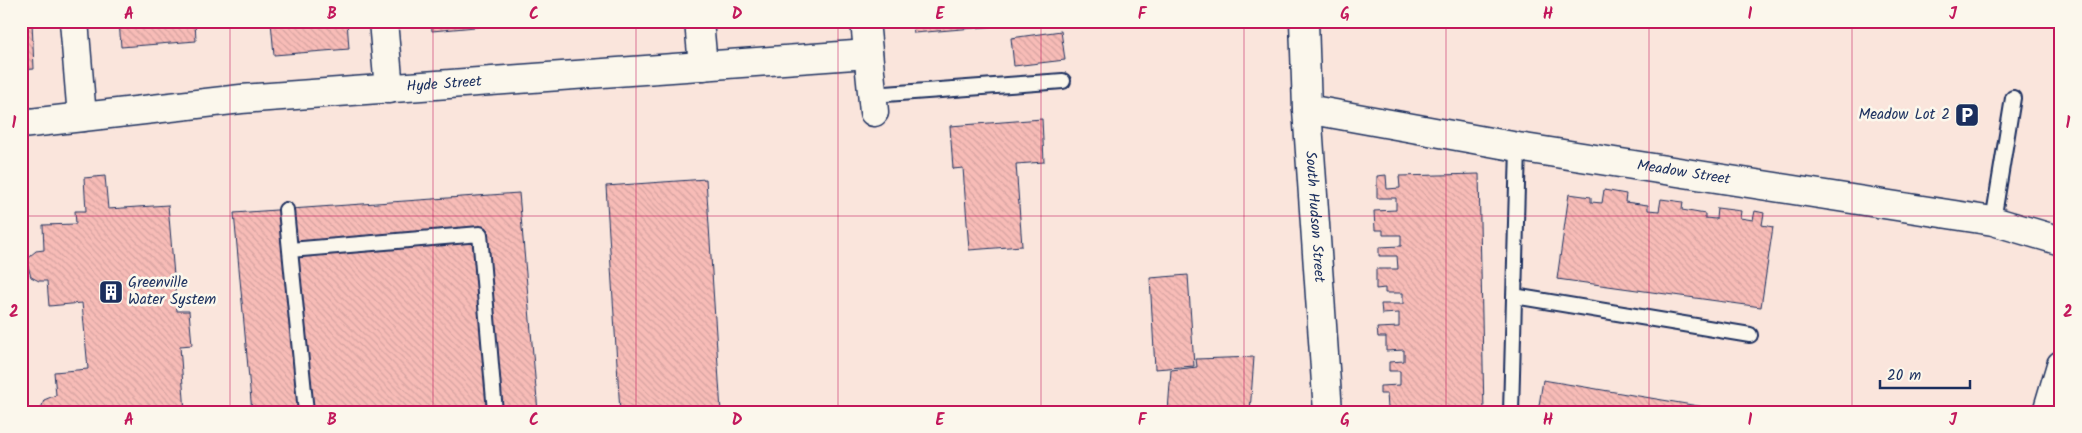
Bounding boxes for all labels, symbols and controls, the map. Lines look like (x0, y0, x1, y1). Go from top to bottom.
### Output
text: A (124, 2, 134, 27)
text: B (327, 2, 337, 27)
text: C (529, 2, 539, 27)
text: D (732, 2, 743, 27)
text: E (936, 2, 946, 27)
text: F (1138, 2, 1148, 27)
text: G (1340, 2, 1350, 27)
text: H (1543, 2, 1553, 27)
text: I (1748, 2, 1753, 27)
text: J (1949, 2, 1958, 27)
street label: Hyde Street (406, 70, 483, 99)
parking icon: Meadow Lot 2 (1954, 102, 1980, 128)
place label: Meadow Lot 2 (1858, 103, 1950, 127)
text: 1 (12, 111, 17, 136)
text: 1 (2066, 111, 2071, 136)
street label: South Hudson Street (1298, 150, 1331, 284)
street label: Meadow Street (1635, 154, 1732, 192)
place label: Greenville Water System (128, 271, 216, 312)
building icon: Greenville Water System (98, 279, 124, 305)
text: 2 (9, 300, 19, 325)
text: 2 (2063, 300, 2073, 325)
scale bar (1880, 358, 1970, 390)
text: 20 m (1887, 364, 1921, 388)
text: A (124, 408, 134, 433)
text: B (327, 408, 337, 433)
text: C (529, 408, 539, 433)
text: D (732, 408, 743, 433)
text: E (936, 408, 946, 433)
text: F (1138, 408, 1148, 433)
text: G (1340, 408, 1350, 433)
text: H (1543, 408, 1553, 433)
text: I (1748, 408, 1753, 433)
text: J (1949, 408, 1958, 433)

